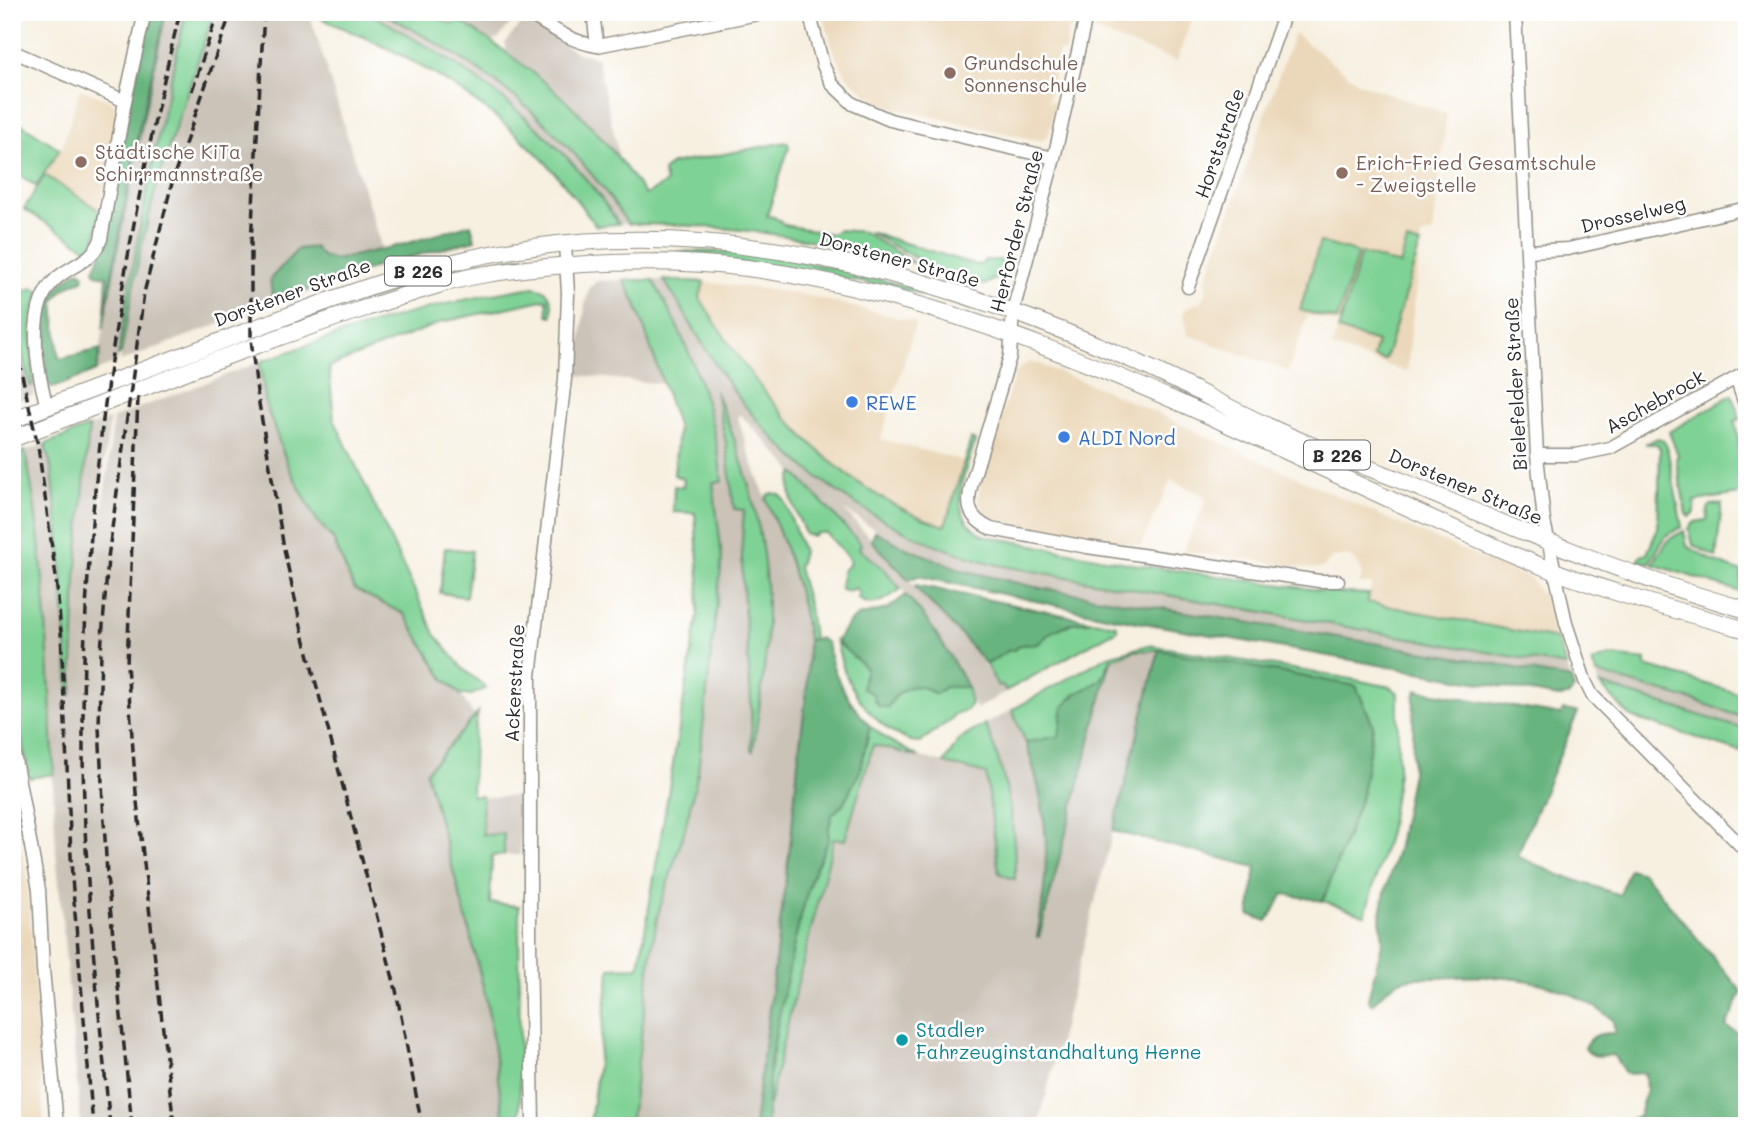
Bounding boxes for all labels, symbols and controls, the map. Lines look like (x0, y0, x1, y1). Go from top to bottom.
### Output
place label: Grundschule Sonnenschule (964, 50, 1087, 97)
marker: Grundschule Sonnenschule (942, 65, 958, 81)
street label: Horststraße (1189, 85, 1249, 201)
place label: Städtische KiTa Schirrmannstraße (95, 139, 263, 186)
street label: Herforder Straße (984, 147, 1048, 315)
place label: Erich-Fried Gesamtschule - Zweigstelle (1356, 150, 1596, 197)
marker: Städtische KiTa Schirrmannstraße (73, 154, 89, 170)
marker: Erich-Fried Gesamtschule - Zweigstelle (1334, 165, 1350, 181)
street label: Drosselweg (1578, 190, 1688, 238)
street label: Dorstener Straße (817, 226, 983, 292)
street label: Dorstener Straße (210, 252, 374, 332)
road number: B 226 (385, 256, 451, 286)
street label: Bielefelder Straße (1498, 297, 1532, 471)
street label: Aschebrock (1601, 363, 1709, 439)
place label: REWE (866, 390, 917, 415)
marker: REWE (844, 394, 860, 410)
place label: ALDI Nord (1078, 425, 1175, 450)
marker: ALDI Nord (1056, 429, 1072, 445)
road number: B 226 (1304, 440, 1370, 470)
street label: Dorstener Straße (1385, 442, 1547, 530)
street label: Ackerstraße (498, 623, 530, 743)
place label: Stadler Fahrzeuginstandhaltung Herne (916, 1017, 1202, 1064)
marker: Stadler Fahrzeuginstandhaltung Herne (894, 1032, 910, 1048)

